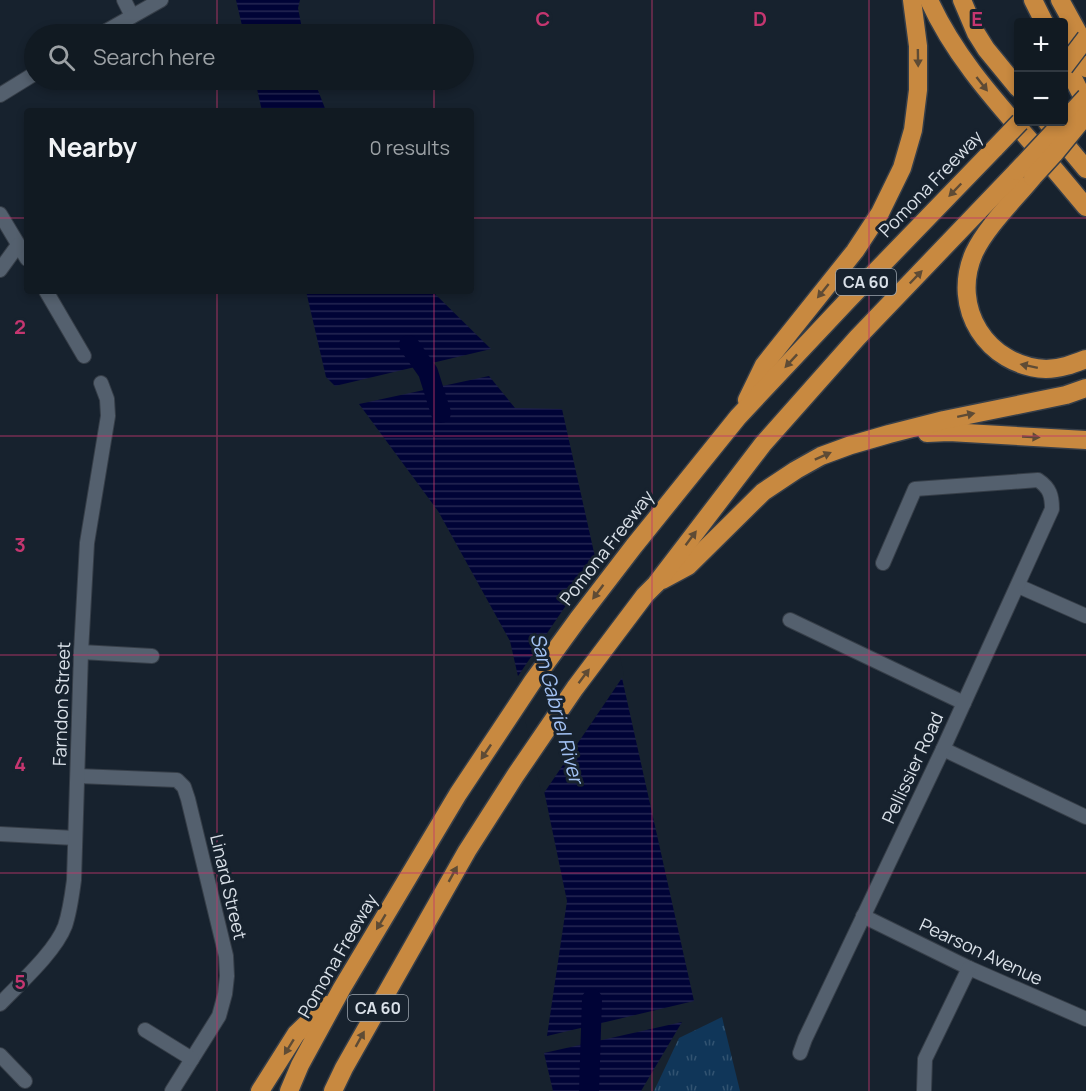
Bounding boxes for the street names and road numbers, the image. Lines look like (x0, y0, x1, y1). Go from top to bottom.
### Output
street label: Pomona Freeway (873, 124, 988, 242)
road number: CA 60 (836, 269, 896, 295)
street label: Pomona Freeway (554, 484, 659, 610)
street label: Farndon Street (47, 641, 75, 766)
street label: Pellissier Road (876, 708, 948, 827)
street label: Linard Street (205, 832, 253, 942)
street label: Pomona Freeway (292, 888, 383, 1022)
street label: Pearson Avenue (916, 912, 1047, 990)
road number: CA 60 (348, 995, 408, 1021)

